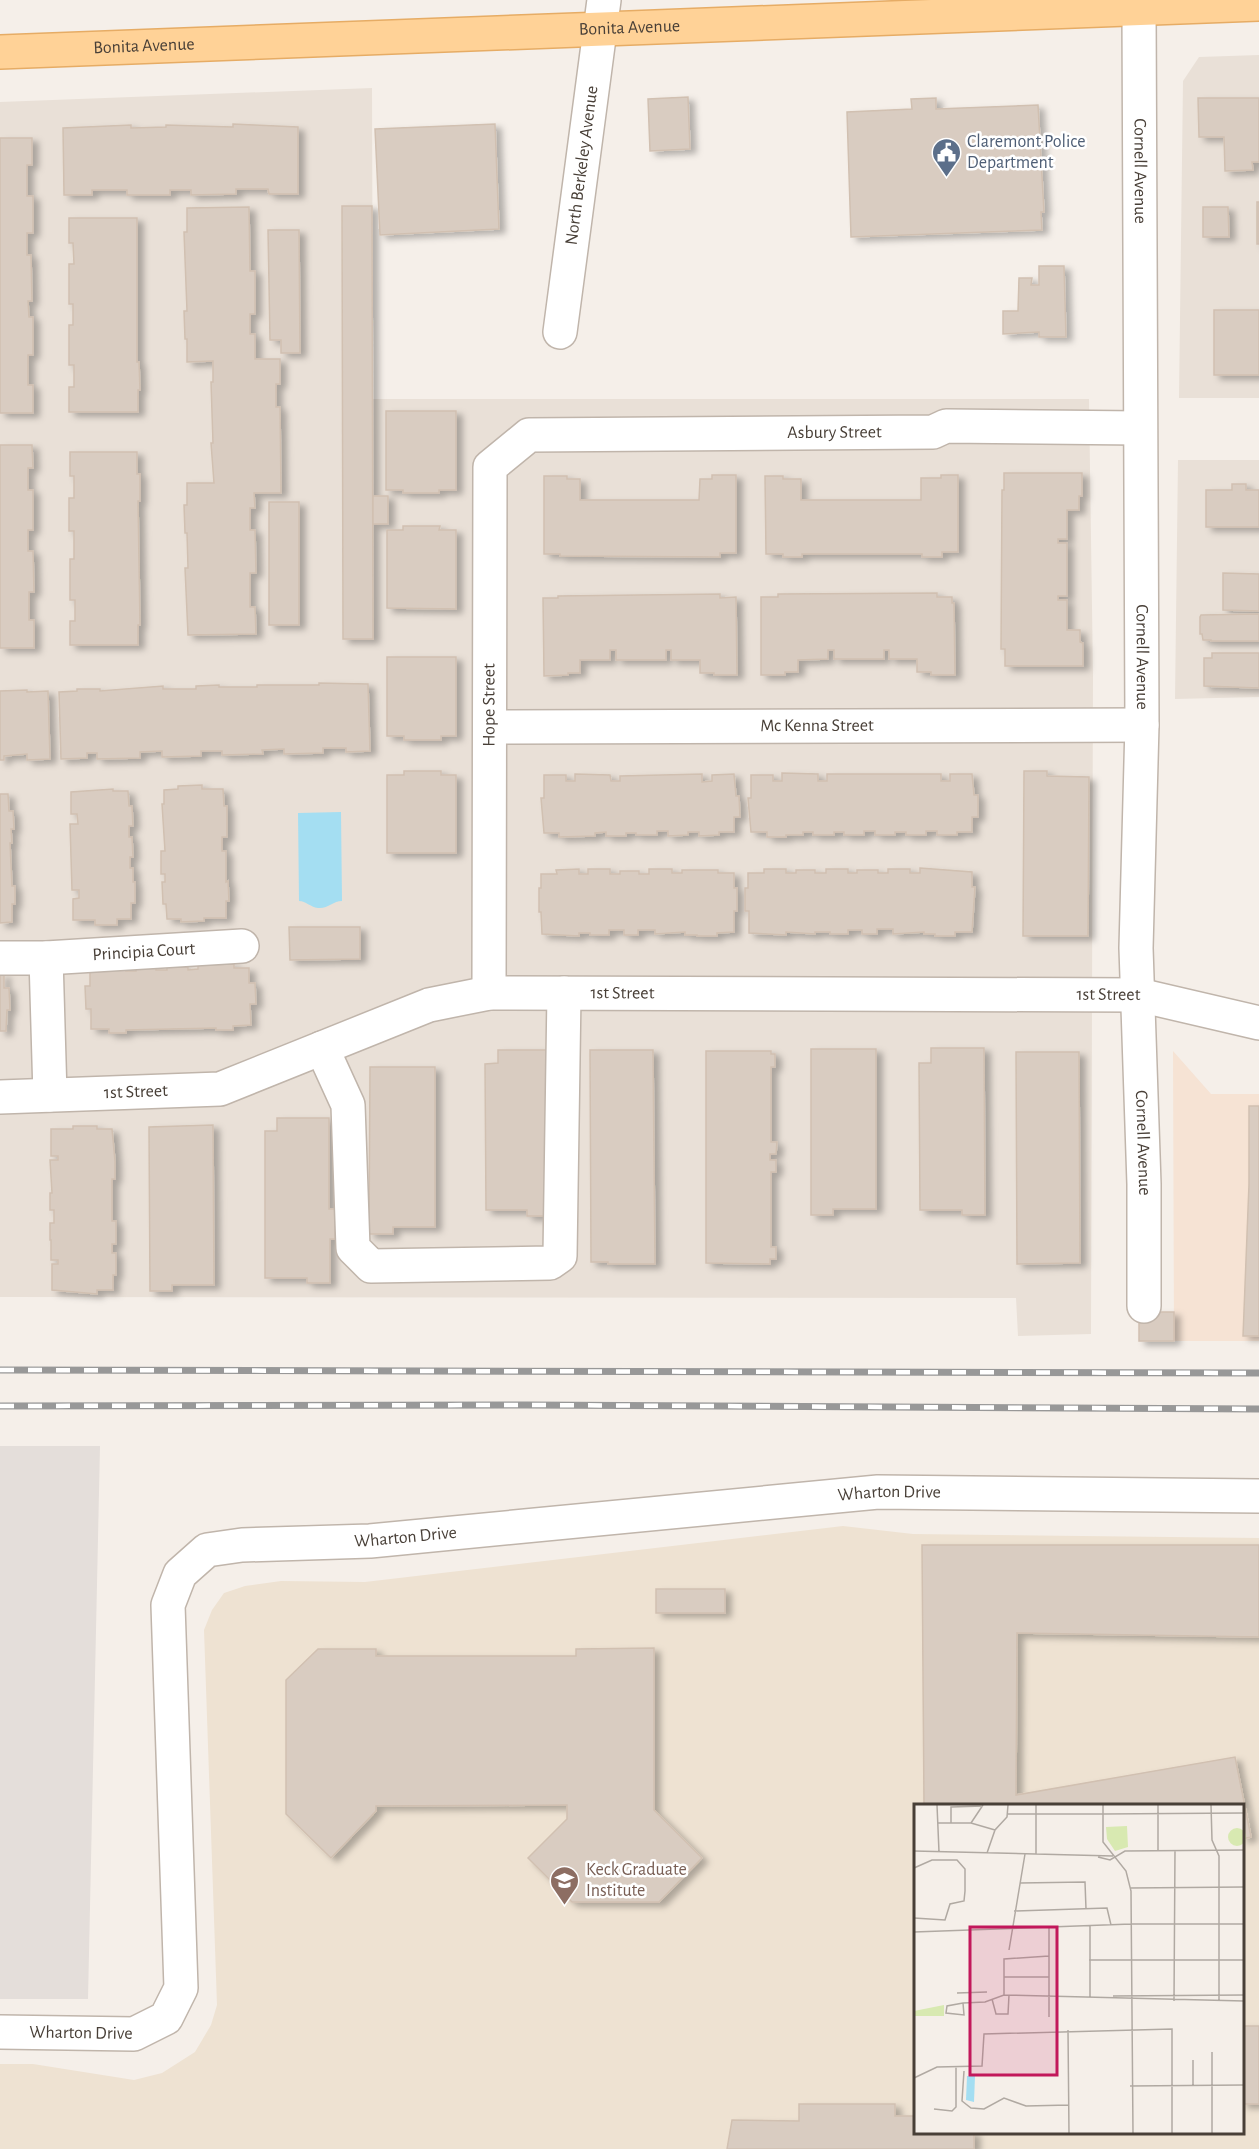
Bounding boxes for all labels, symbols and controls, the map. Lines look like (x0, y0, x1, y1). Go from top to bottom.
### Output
street label: Bonita Avenue (579, 17, 681, 39)
street label: Bonita Avenue (93, 35, 195, 57)
street label: North Berkeley Avenue (563, 85, 602, 246)
street label: Cornell Avenue (1130, 118, 1149, 224)
place label: Claremont Police Department (967, 133, 1086, 172)
public building icon: Claremont Police Department (930, 136, 962, 178)
street label: Asbury Street (787, 423, 882, 442)
street label: Cornell Avenue (1132, 604, 1151, 710)
street label: Hope Street (480, 663, 499, 747)
street label: Mc Kenna Street (760, 717, 874, 735)
street label: Principia Court (92, 940, 196, 964)
street label: 1st Street (590, 984, 655, 1003)
street label: 1st Street (1076, 986, 1141, 1004)
street label: 1st Street (104, 1082, 168, 1102)
street label: Cornell Avenue (1132, 1090, 1153, 1196)
street label: Wharton Drive (837, 1483, 941, 1505)
street label: Wharton Drive (354, 1524, 458, 1550)
inset map (914, 1804, 1244, 2134)
place label: Keck Graduate Institute (586, 1861, 687, 1900)
school or university icon: Keck Graduate Institute (549, 1864, 581, 1906)
street label: Wharton Drive (29, 2023, 133, 2043)

